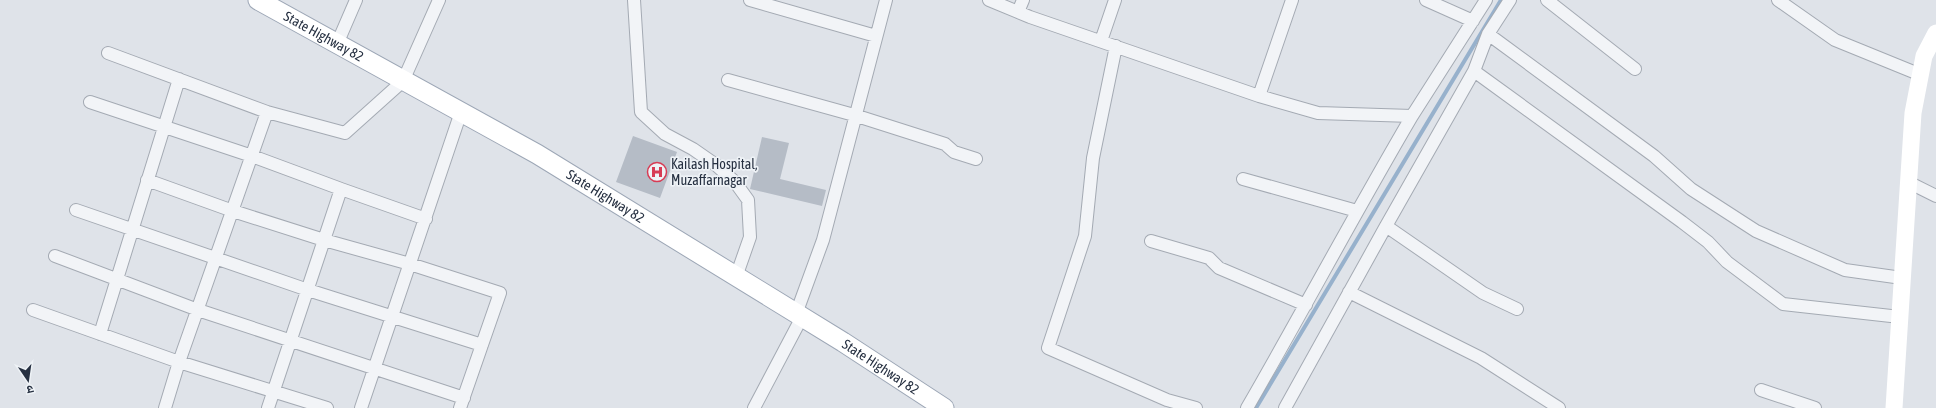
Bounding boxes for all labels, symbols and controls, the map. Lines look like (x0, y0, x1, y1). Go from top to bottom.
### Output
street label: State Highway 82 (281, 8, 366, 65)
place label: Kailash Hospital, Muzaffarnagar (671, 156, 757, 188)
hospital icon: Kailash Hospital, Muzaffarnagar (646, 161, 668, 183)
street label: State Highway 82 (564, 166, 647, 226)
street label: State Highway 82 (839, 336, 922, 398)
north arrow (8, 360, 48, 400)
text: उ (25, 383, 35, 396)

